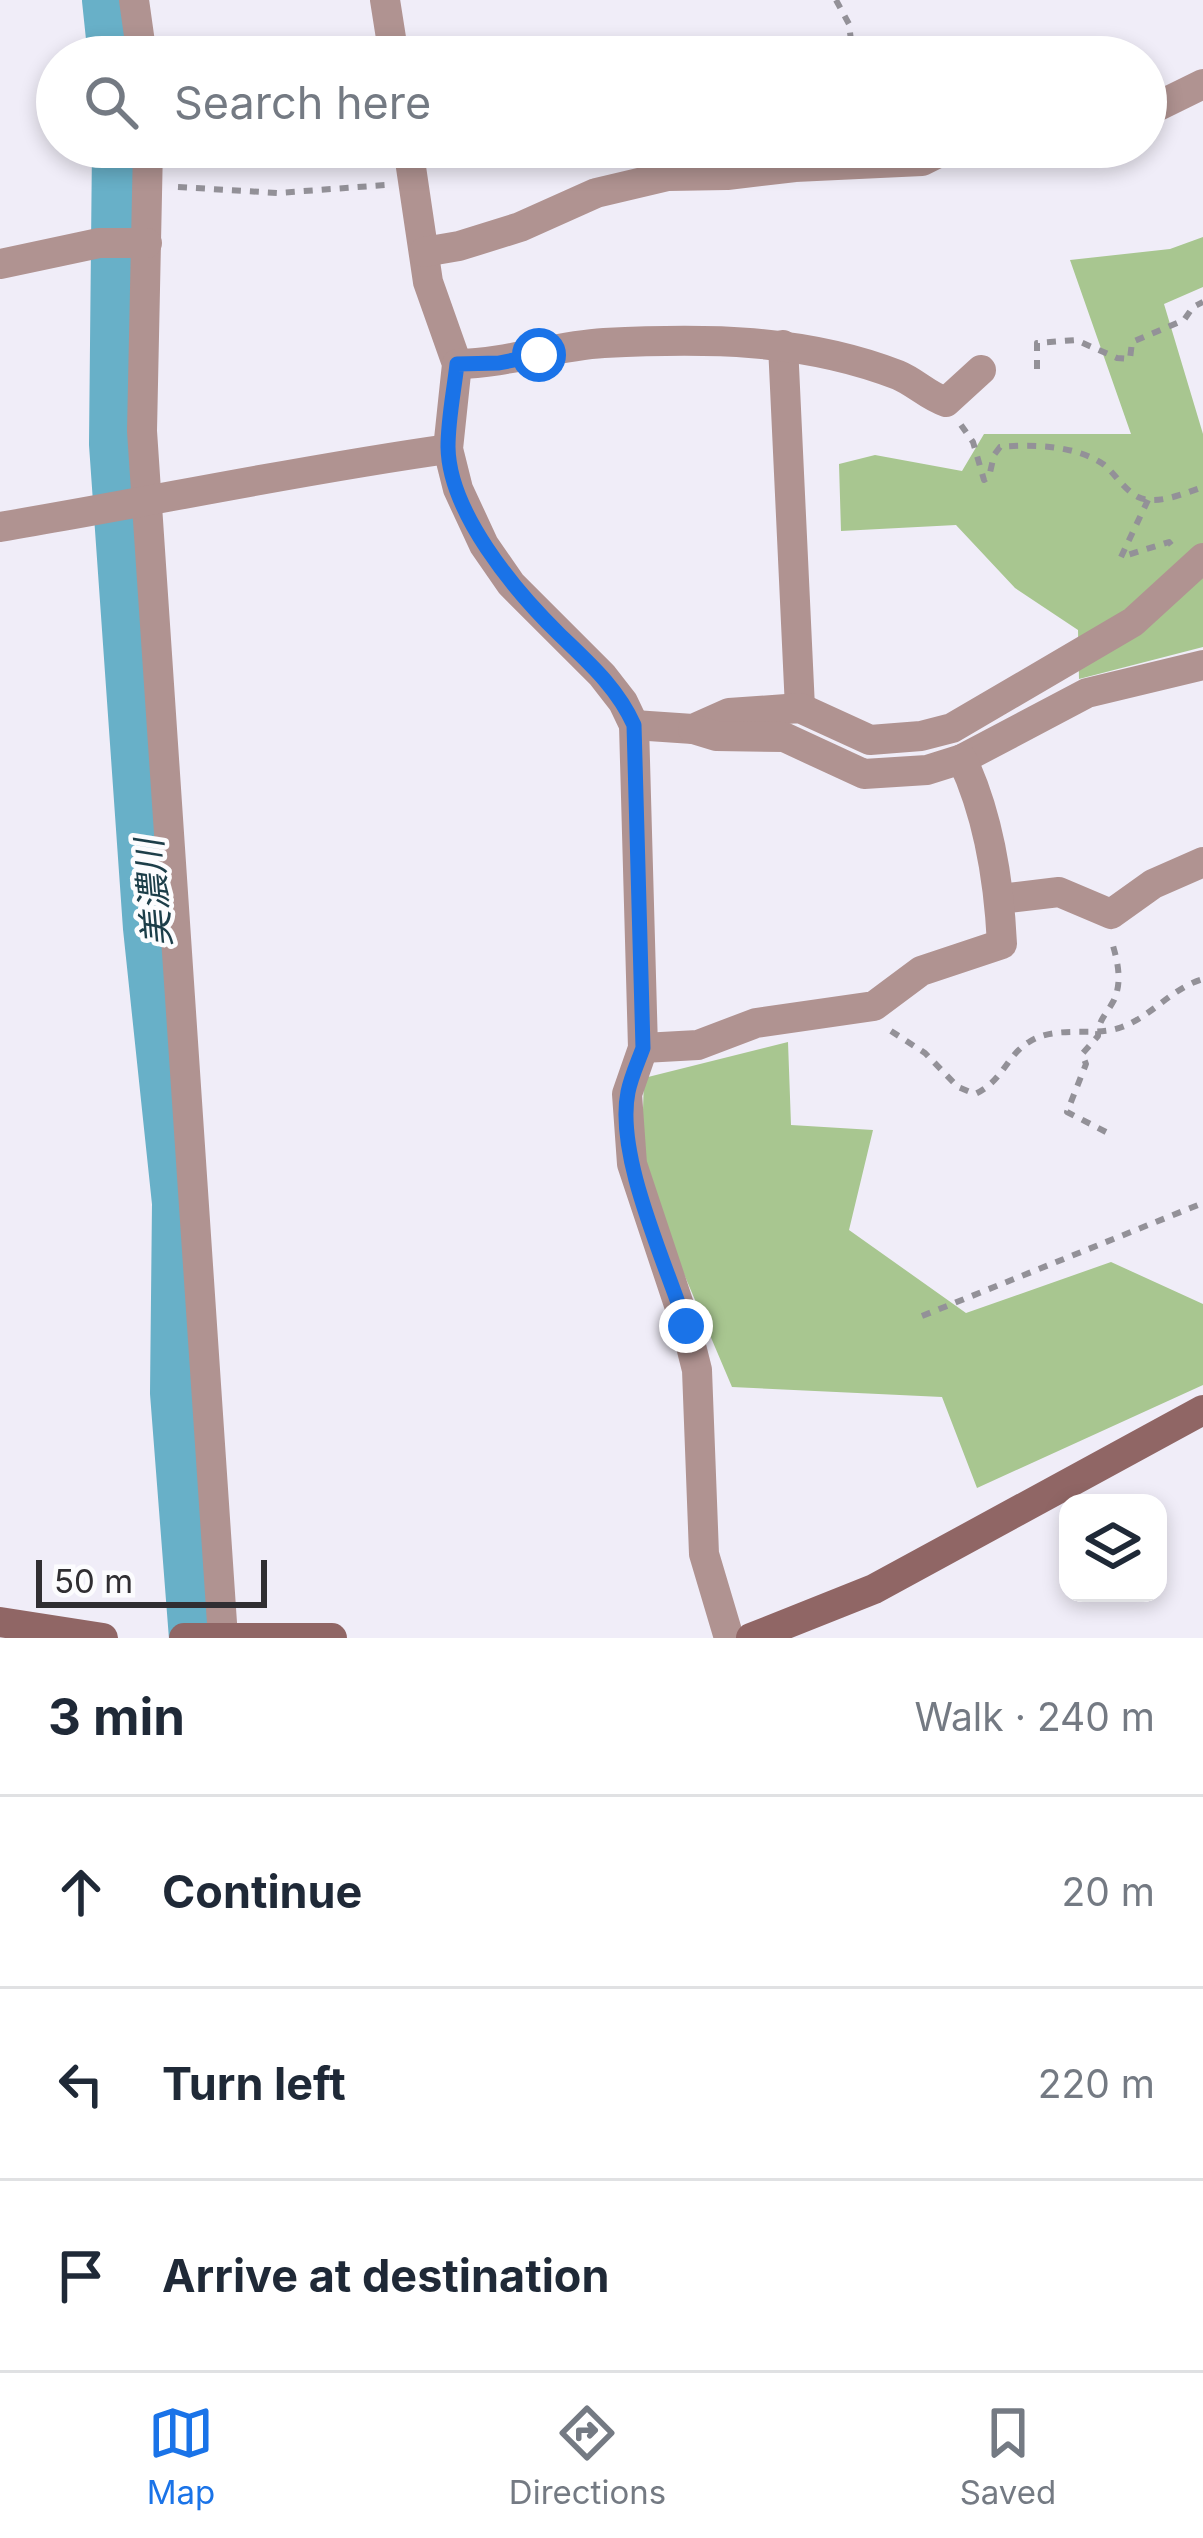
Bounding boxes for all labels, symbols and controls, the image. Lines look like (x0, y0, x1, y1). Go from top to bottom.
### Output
search box (36, 36, 1167, 168)
icon: search (78, 69, 144, 135)
text: Search here (174, 75, 431, 130)
route start (512, 328, 566, 382)
water label: 美濃川 (126, 833, 180, 949)
route end (659, 1299, 713, 1353)
map controls (1059, 1494, 1167, 1602)
button: layers (1059, 1494, 1167, 1602)
scale bar (36, 1554, 267, 1607)
text: 50 m (54, 1561, 133, 1601)
text: 3 min (48, 1686, 185, 1747)
text: Walk · 240 m (915, 1693, 1155, 1740)
icon: ahead (48, 1859, 114, 1925)
text: Continue (162, 1864, 362, 1919)
text: 20 m (1061, 1868, 1155, 1915)
icon: left (48, 2051, 114, 2117)
text: Turn left (162, 2056, 346, 2111)
text: 220 m (1038, 2060, 1155, 2107)
icon: arrive (48, 2243, 114, 2309)
text: Arrive at destination (162, 2248, 609, 2303)
tab: Map (147, 2400, 215, 2512)
tab: Directions (509, 2400, 666, 2512)
tab: Saved (960, 2400, 1056, 2512)

